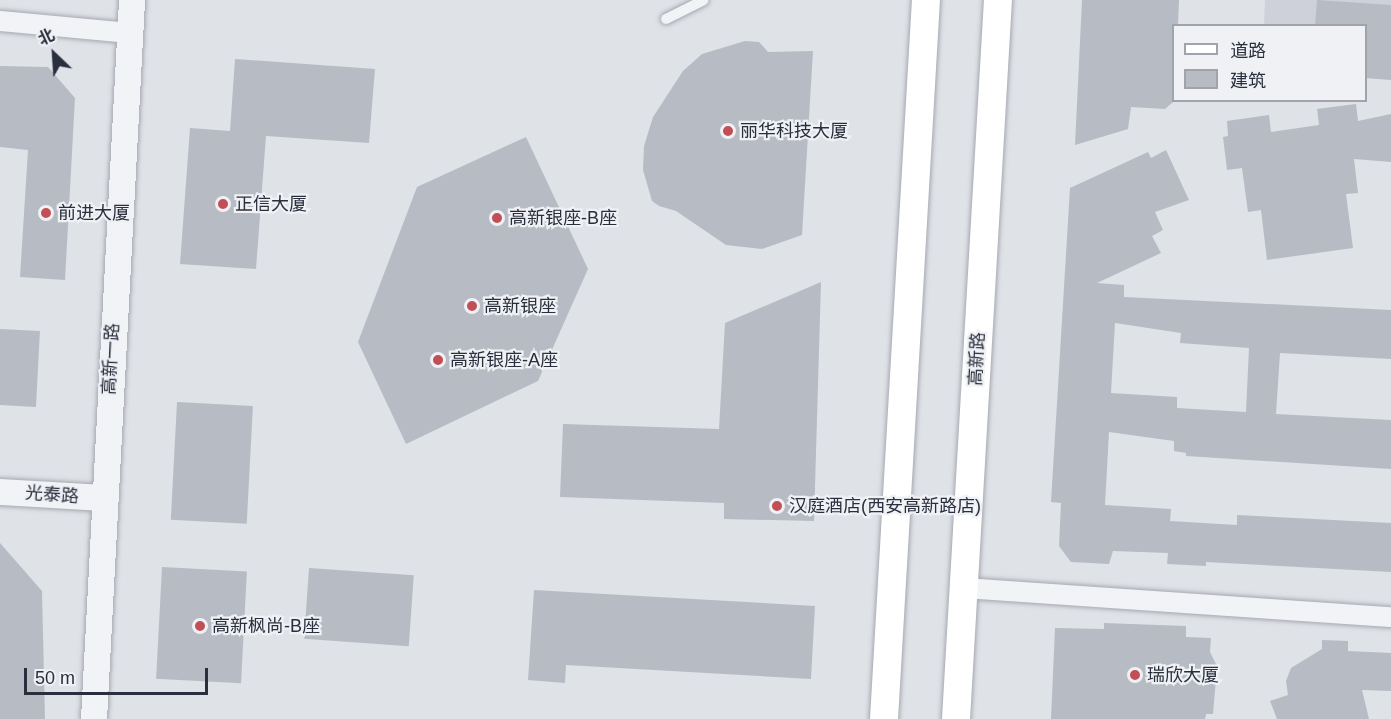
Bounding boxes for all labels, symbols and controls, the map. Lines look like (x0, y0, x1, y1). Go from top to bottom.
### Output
north arrow (24, 24, 84, 84)
legend (1172, 24, 1367, 102)
text: 北 (35, 26, 57, 48)
text: 道路 (1230, 41, 1266, 61)
text: 建筑 (1230, 71, 1266, 91)
place label: 丽华科技大厦 (740, 120, 848, 142)
marker: 丽华科技大厦 (721, 124, 735, 138)
place label: 正信大厦 (235, 193, 307, 215)
marker: 正信大厦 (216, 197, 230, 211)
place label: 前进大厦 (58, 202, 130, 224)
marker: 前进大厦 (39, 206, 53, 220)
place label: 高新银座-B座 (509, 207, 617, 229)
marker: 高新银座-B座 (490, 211, 504, 225)
place label: 高新银座 (484, 295, 556, 317)
marker: 高新银座 (465, 299, 479, 313)
street label: 高新一路 (98, 322, 124, 396)
street label: 高新路 (965, 331, 989, 387)
place label: 高新银座-A座 (450, 349, 558, 371)
marker: 高新银座-A座 (431, 353, 445, 367)
street label: 光泰路 (24, 482, 80, 508)
place label: 汉庭酒店(西安高新路店) (789, 495, 981, 517)
marker: 汉庭酒店(西安高新路店) (770, 499, 784, 513)
place label: 高新枫尚-B座 (212, 615, 320, 637)
marker: 高新枫尚-B座 (193, 619, 207, 633)
scale bar (27, 656, 212, 694)
place label: 瑞欣大厦 (1147, 664, 1219, 686)
text: 50 m (35, 668, 75, 688)
marker: 瑞欣大厦 (1128, 668, 1142, 682)

